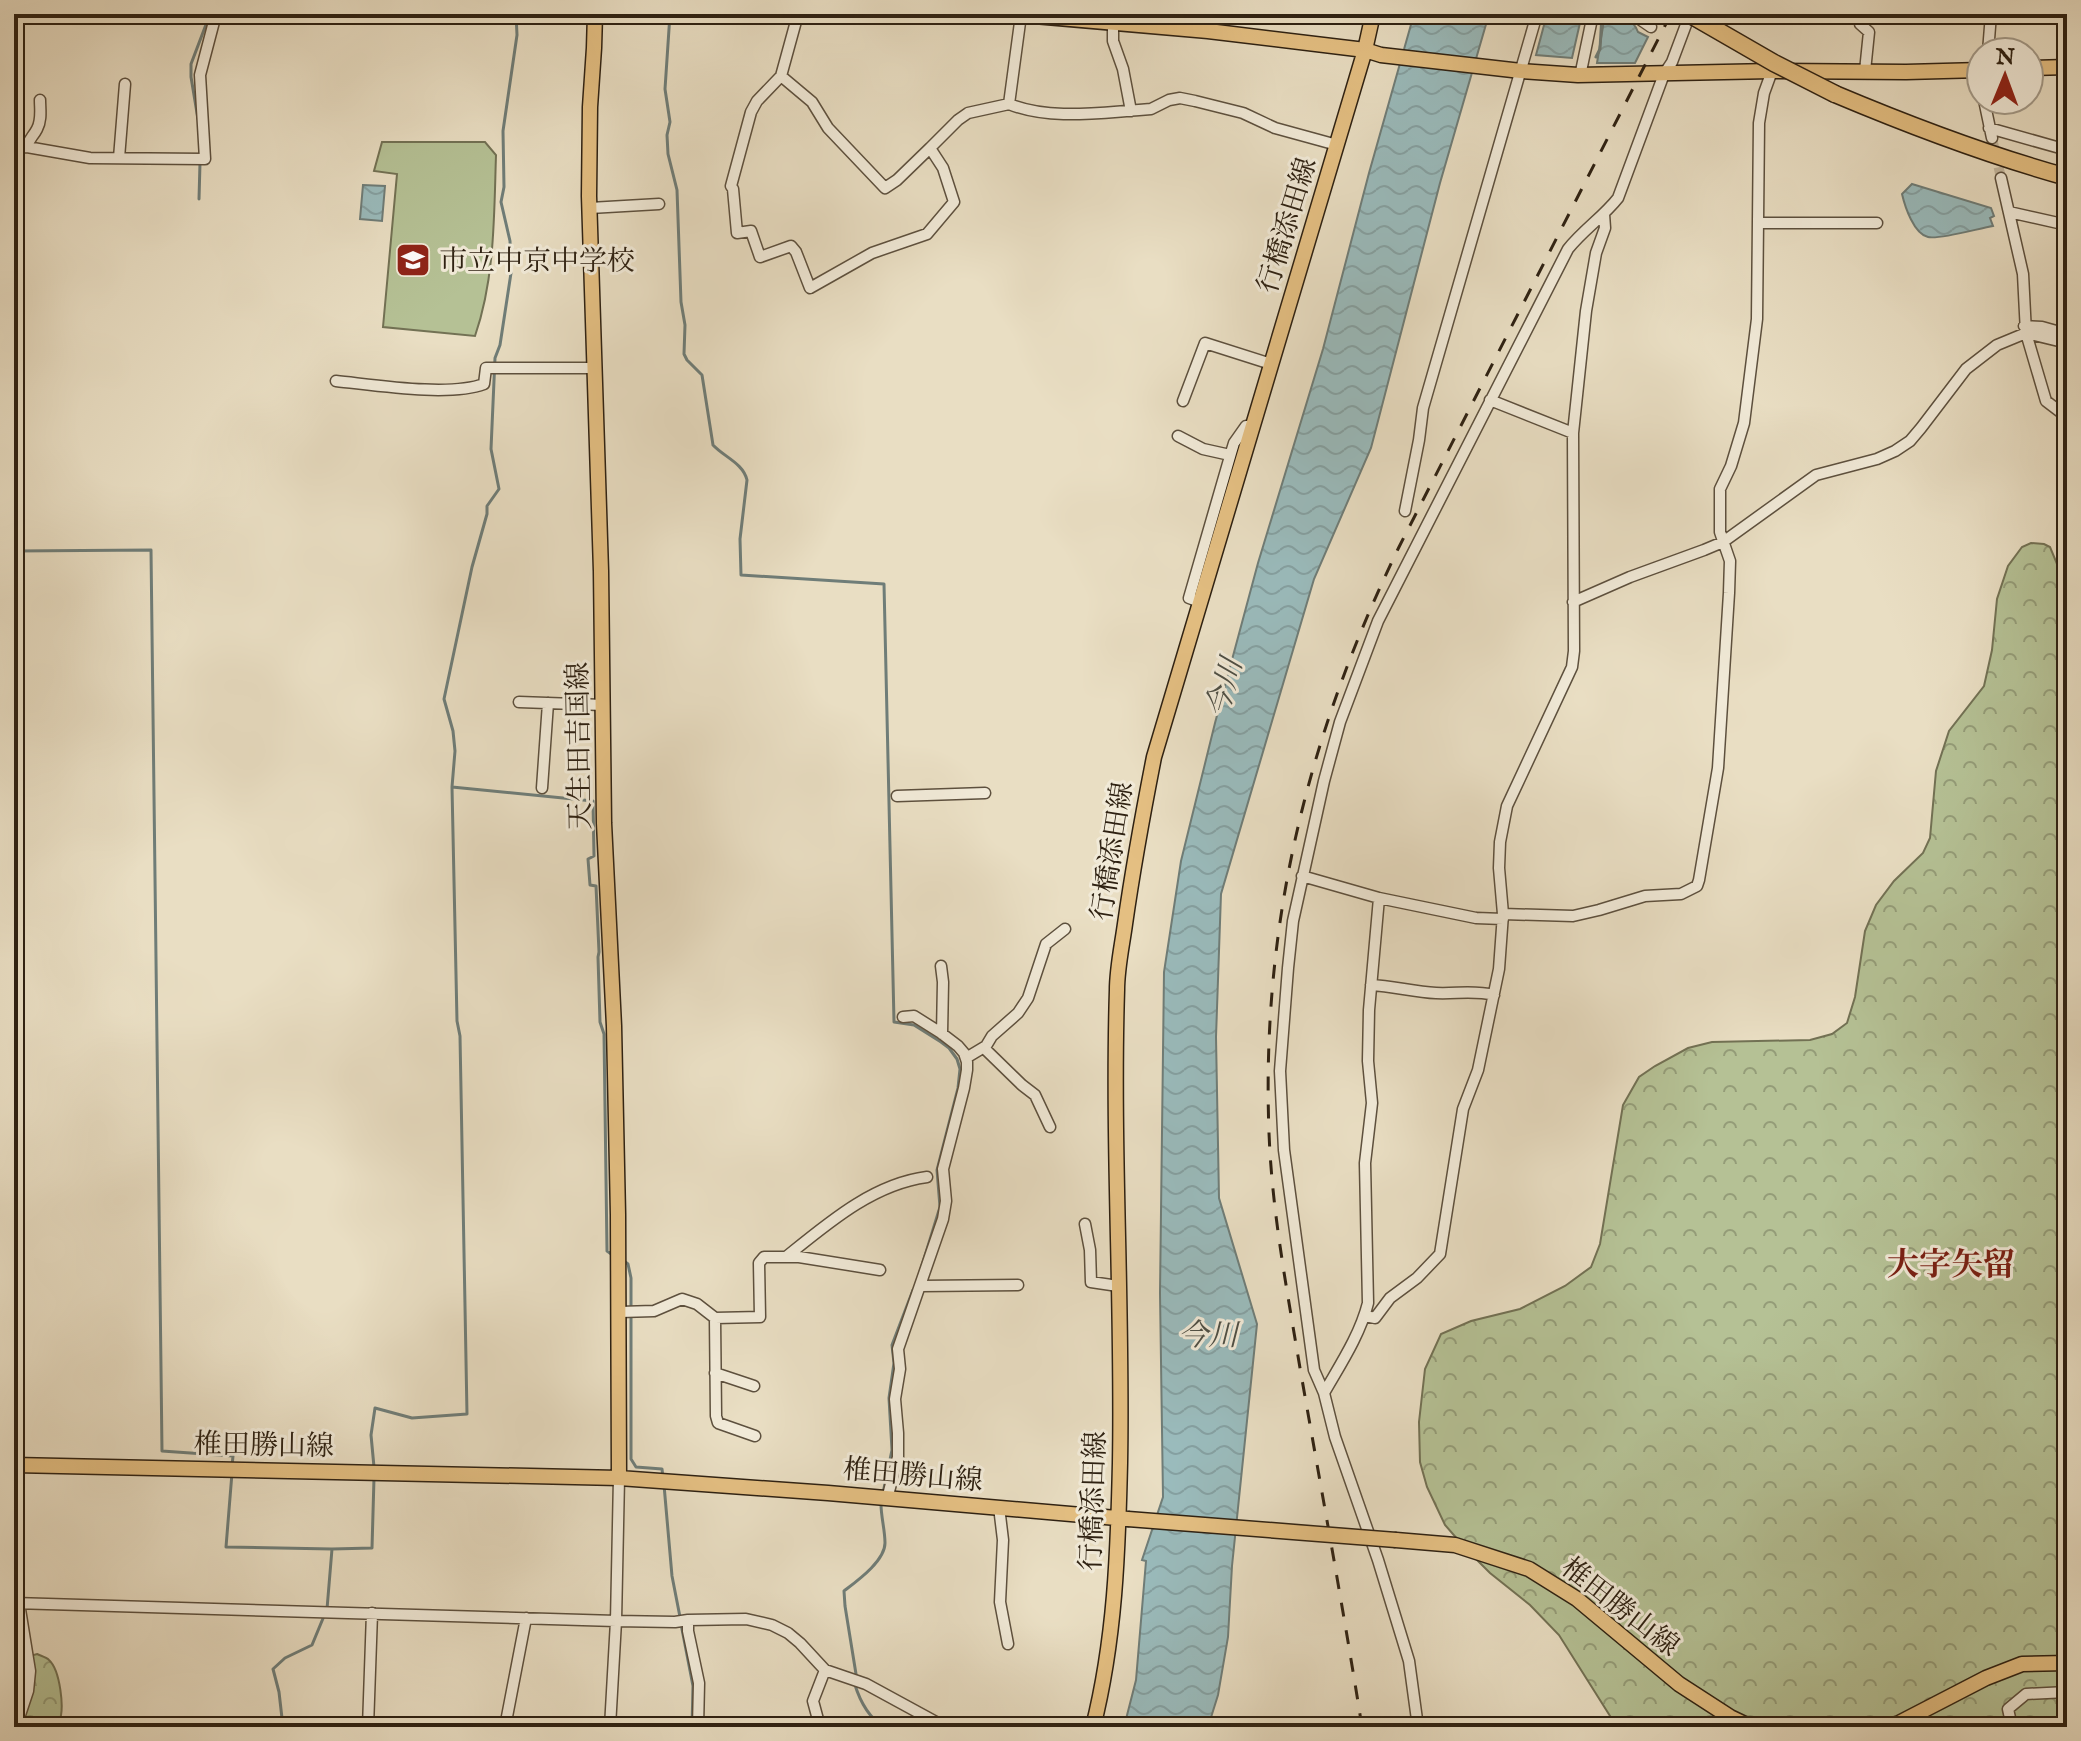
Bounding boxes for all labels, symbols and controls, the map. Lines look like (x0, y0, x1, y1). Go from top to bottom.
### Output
north arrow (1965, 36, 2045, 116)
text: N (1995, 44, 2015, 72)
street label: 行橋添田線 (1251, 154, 1326, 298)
school or university icon: 市立中京中学校 (394, 241, 432, 279)
place label: 市立中京中学校 (439, 245, 635, 280)
water label: 今川 (1199, 652, 1253, 723)
street label: 天生田吉国線 (562, 662, 599, 830)
street label: 行橋添田線 (1085, 780, 1142, 923)
district label: 大字矢留 (1887, 1246, 2015, 1287)
water label: 今川 (1178, 1318, 1241, 1356)
street label: 椎田勝山線 (194, 1428, 334, 1465)
street label: 行橋添田線 (1075, 1431, 1114, 1572)
street label: 椎田勝山線 (842, 1453, 984, 1500)
street label: 椎田勝山線 (1554, 1551, 1685, 1665)

